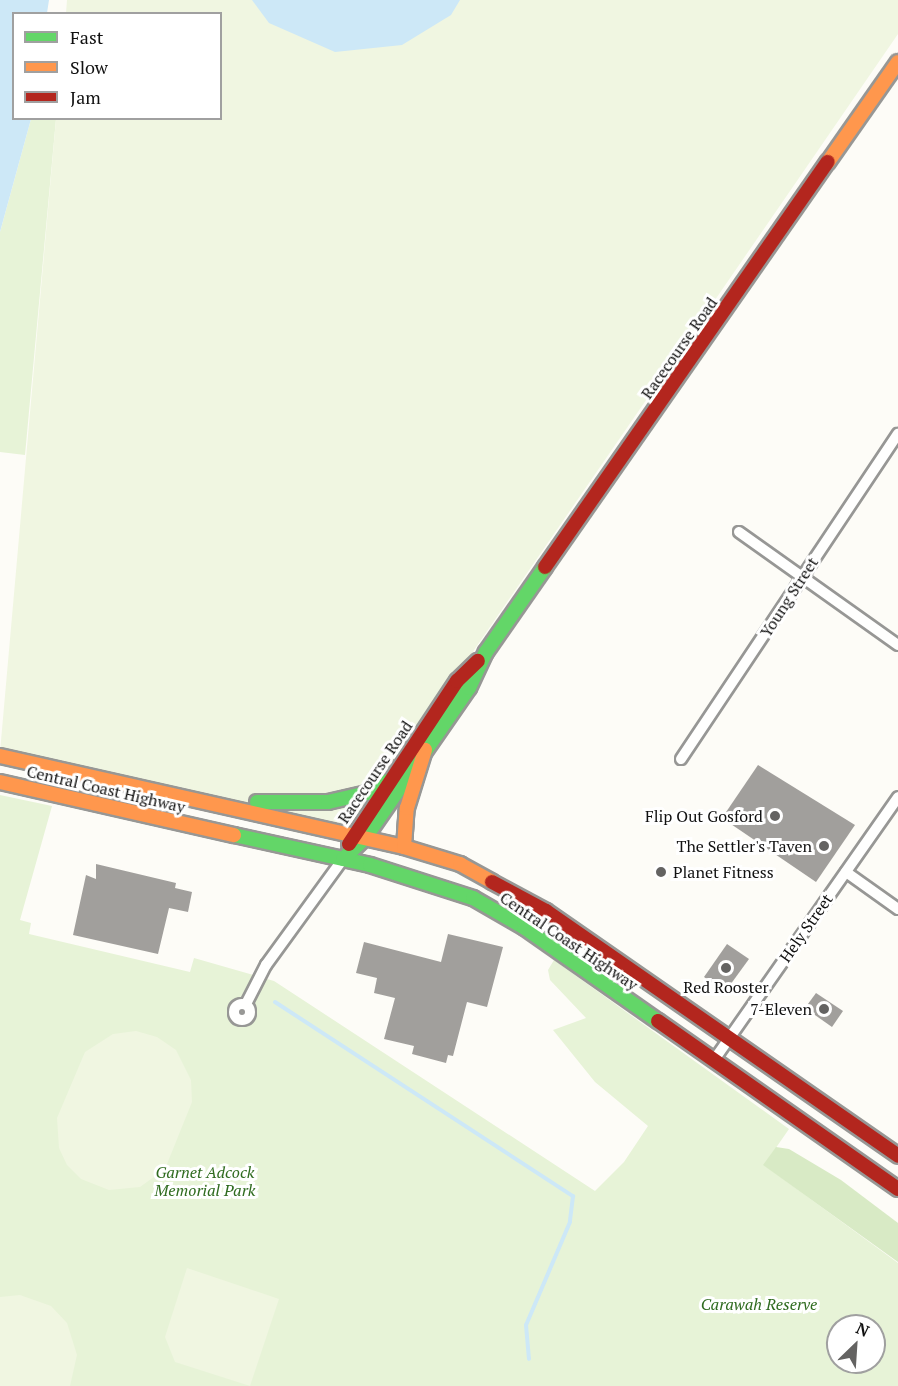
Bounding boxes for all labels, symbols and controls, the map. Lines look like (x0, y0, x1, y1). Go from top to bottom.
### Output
legend (12, 12, 222, 120)
text: Fast (70, 25, 103, 49)
text: Slow (70, 55, 108, 79)
text: Jam (70, 85, 101, 109)
street label: Racecourse Road (637, 294, 721, 402)
street label: Young Street (756, 553, 822, 641)
street label: Racecourse Road (334, 717, 416, 827)
street label: Central Coast Highway (25, 761, 187, 817)
place label: Flip Out Gosford (645, 806, 763, 826)
marker: Flip Out Gosford (768, 809, 782, 823)
place label: The Settler's Taven (676, 836, 812, 856)
marker: The Settler's Taven (817, 839, 831, 853)
place label: Planet Fitness (673, 862, 774, 882)
marker: Planet Fitness (654, 865, 668, 879)
street label: Central Coast Highway (496, 888, 642, 994)
street label: Hely Street (775, 890, 837, 966)
marker: Red Rooster (719, 961, 733, 975)
place label: Red Rooster (683, 977, 769, 997)
place label: 7-Eleven (750, 999, 812, 1019)
marker: 7-Eleven (817, 1002, 831, 1016)
park label: Garnet Adcock Memorial Park (155, 1162, 255, 1200)
park label: Carawah Reserve (701, 1294, 817, 1314)
north arrow (826, 1314, 886, 1374)
text: N (853, 1317, 873, 1342)

